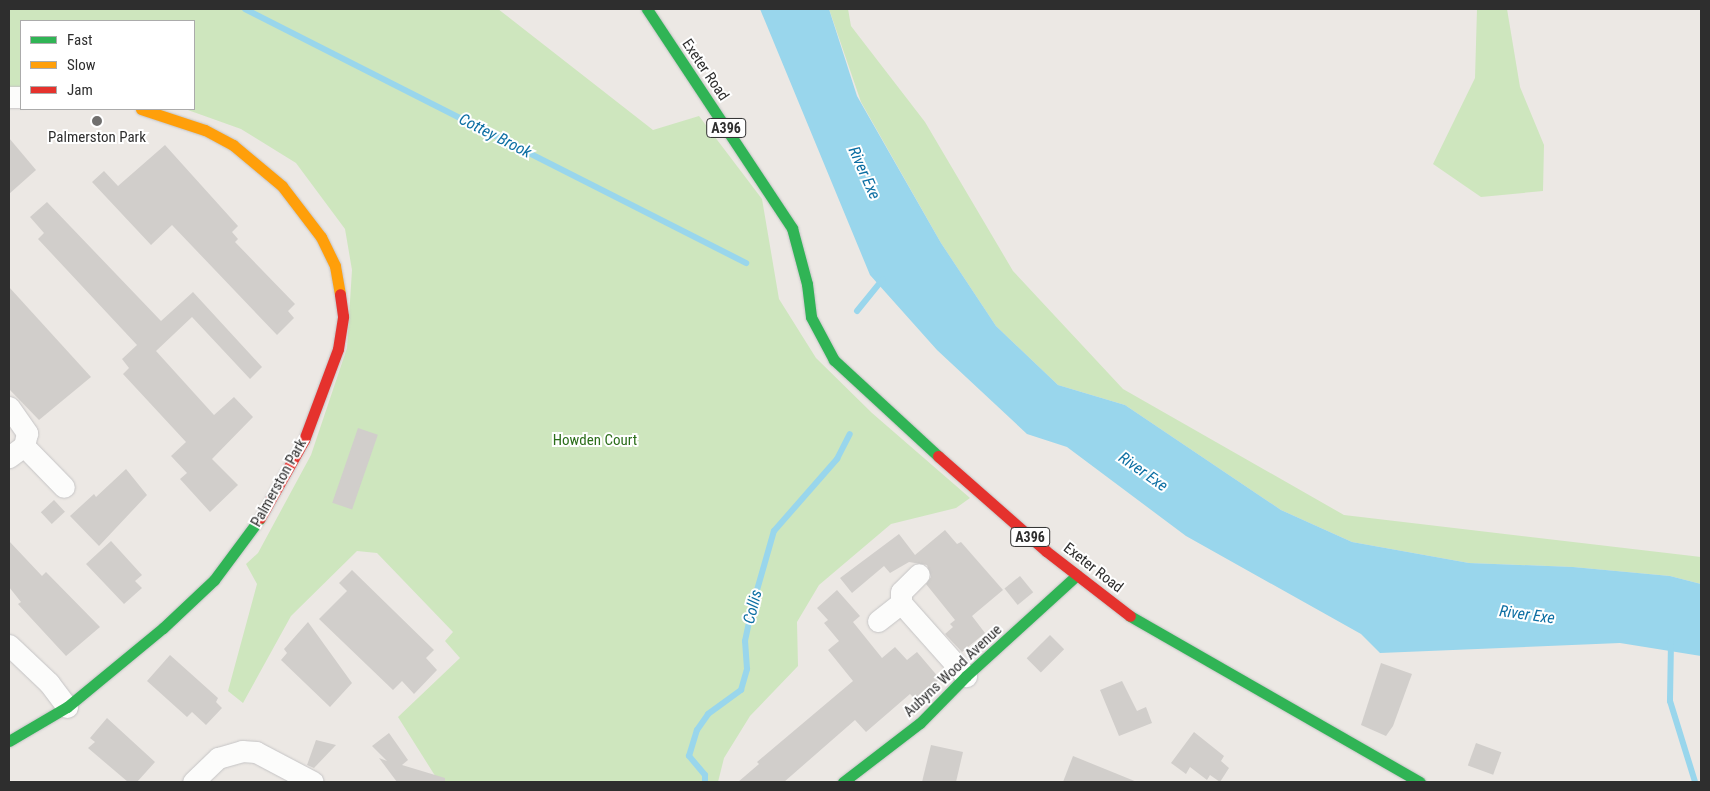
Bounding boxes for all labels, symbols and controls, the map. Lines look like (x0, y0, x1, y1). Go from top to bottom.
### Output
legend (20, 20, 195, 110)
text: Fast (67, 31, 92, 49)
street label: Exeter Road (678, 36, 732, 104)
text: Slow (67, 56, 96, 74)
text: Jam (67, 81, 93, 99)
water label: Cottey Brook (456, 110, 534, 162)
marker: Palmerston Park (91, 115, 103, 127)
road number: A396 (706, 116, 746, 140)
place label: Palmerston Park (48, 129, 146, 147)
water label: River Exe (844, 144, 884, 202)
park label: Howden Court (553, 432, 637, 450)
street label: Palmerston Park (247, 436, 311, 530)
water label: River Exe (1115, 448, 1171, 496)
road number: A396 (1010, 526, 1050, 548)
street label: Exeter Road (1060, 539, 1126, 597)
water label: Collis (740, 588, 766, 626)
water label: River Exe (1498, 602, 1556, 628)
street label: Aubyns Wood Avenue (900, 621, 1006, 721)

